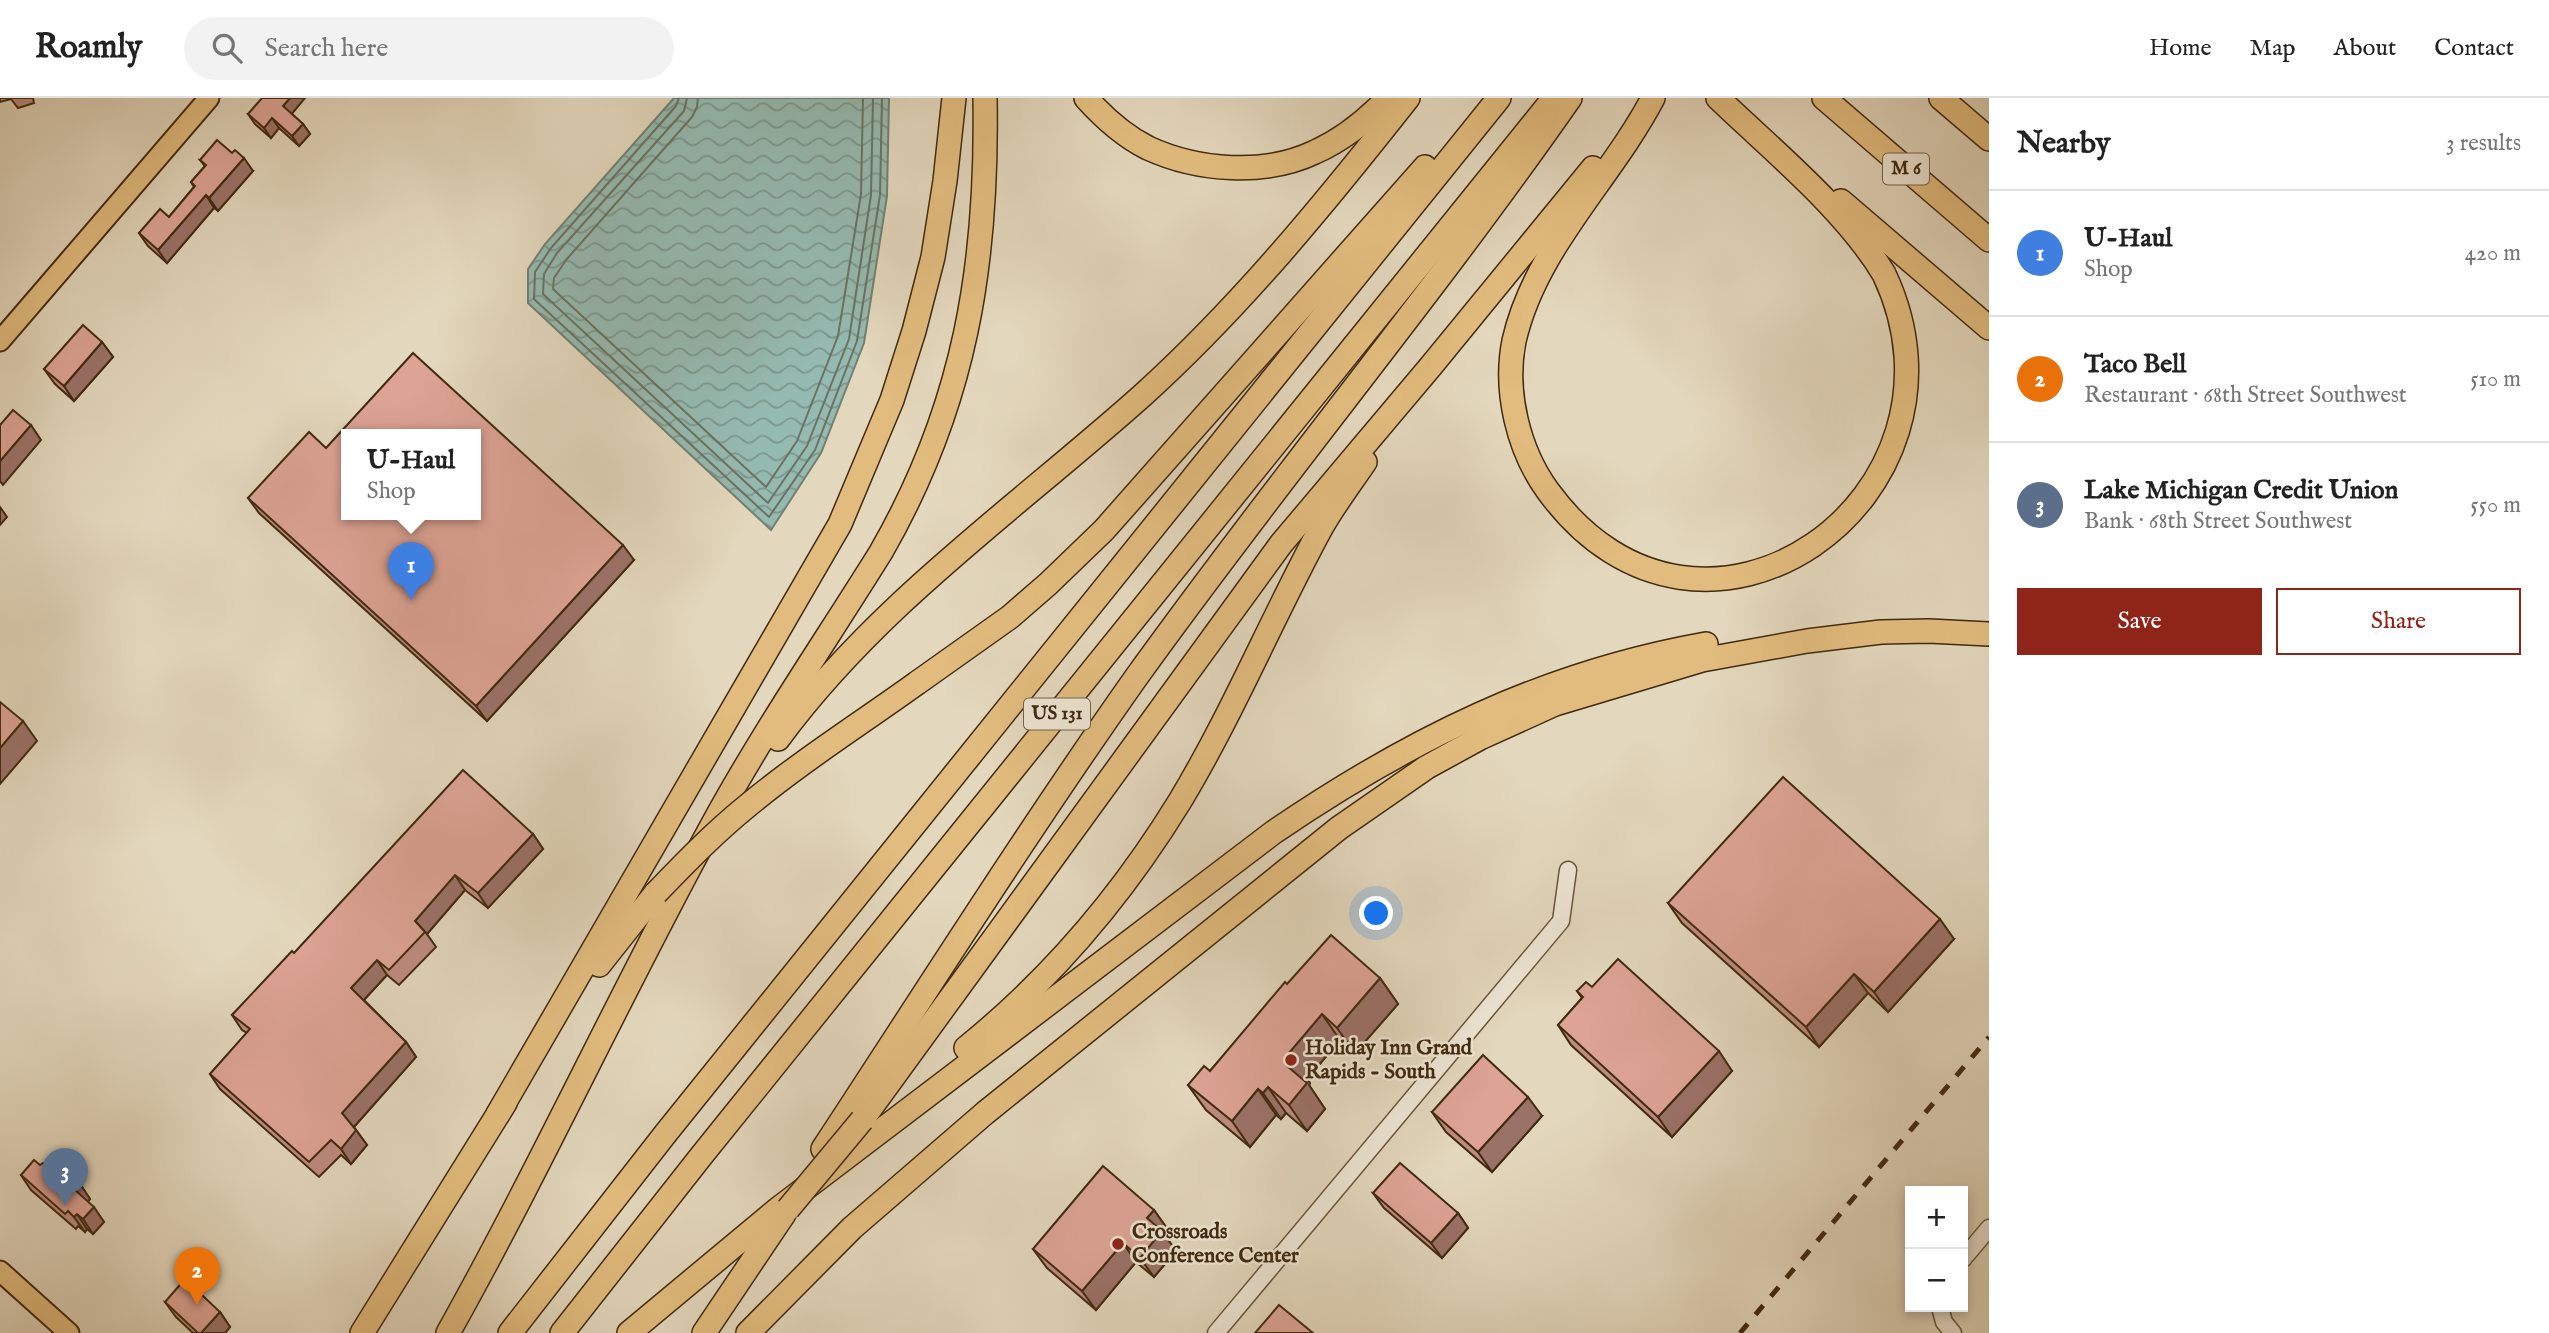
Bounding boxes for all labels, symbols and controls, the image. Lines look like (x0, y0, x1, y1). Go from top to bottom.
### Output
search box (184, 17, 674, 80)
text: Roamly (35, 27, 142, 69)
icon: search (208, 29, 246, 67)
text: Search here (264, 32, 388, 65)
text: Home (2149, 33, 2212, 64)
text: Map (2250, 33, 2296, 64)
text: About (2334, 33, 2396, 64)
text: Contact (2434, 33, 2514, 64)
text: Nearby (2017, 125, 2110, 163)
text: 3 results (2446, 129, 2521, 158)
road number: M 6 (1883, 153, 1929, 184)
text: U-Haul (2084, 222, 2172, 255)
text: 1 (2036, 239, 2044, 268)
text: 420 m (2465, 239, 2521, 268)
text: Shop (2084, 255, 2133, 284)
text: Taco Bell (2084, 348, 2186, 381)
text: 2 (2035, 365, 2045, 394)
text: 510 m (2470, 365, 2521, 394)
text: Restaurant · 68th Street Southwest (2084, 381, 2407, 410)
popup (341, 429, 481, 520)
text: U-Haul (367, 444, 455, 477)
text: Lake Michigan Credit Union (2084, 474, 2398, 507)
text: Shop (367, 477, 416, 506)
text: 3 (2036, 491, 2044, 520)
text: 550 m (2470, 491, 2521, 520)
text: Bank · 68th Street Southwest (2084, 507, 2352, 536)
pin: 1 (388, 542, 434, 600)
button: Save (2017, 588, 2262, 655)
button: Share (2276, 588, 2521, 655)
road number: US 131 (1024, 698, 1090, 730)
your location (1359, 896, 1393, 930)
place label: Holiday Inn Grand Rapids - South (1305, 1035, 1473, 1086)
marker: Holiday Inn Grand Rapids - South (1283, 1052, 1299, 1068)
pin: 3 (42, 1148, 88, 1206)
map controls (1905, 1186, 1968, 1312)
button: + (1905, 1186, 1968, 1249)
place label: Crossroads Conference Center (1132, 1219, 1299, 1270)
marker: Crossroads Conference Center (1110, 1236, 1126, 1252)
pin: 2 (174, 1247, 220, 1305)
button: − (1905, 1249, 1968, 1312)

